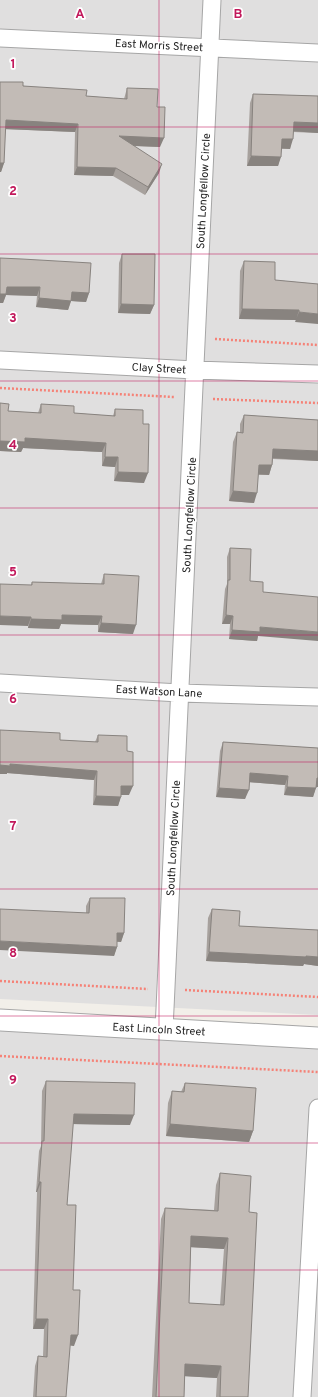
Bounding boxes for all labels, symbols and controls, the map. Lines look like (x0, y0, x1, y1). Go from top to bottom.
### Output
text: A (75, 7, 85, 23)
text: B (234, 7, 243, 23)
street label: East Morris Street (114, 37, 203, 55)
text: 1 (10, 57, 16, 73)
street label: South Longfellow Circle (194, 133, 214, 249)
text: 2 (9, 184, 17, 200)
text: 3 (9, 311, 17, 327)
street label: Clay Street (131, 361, 187, 377)
text: 4 (9, 438, 17, 454)
street label: South Longfellow Circle (180, 457, 200, 573)
text: 5 (9, 565, 17, 581)
street label: East Watson Lane (115, 683, 203, 701)
text: 6 (9, 692, 17, 708)
street label: South Longfellow Circle (164, 780, 184, 896)
text: 7 (10, 819, 17, 835)
text: 8 (9, 946, 17, 962)
street label: East Lincoln Street (112, 1021, 206, 1039)
text: 9 (9, 1073, 17, 1089)

